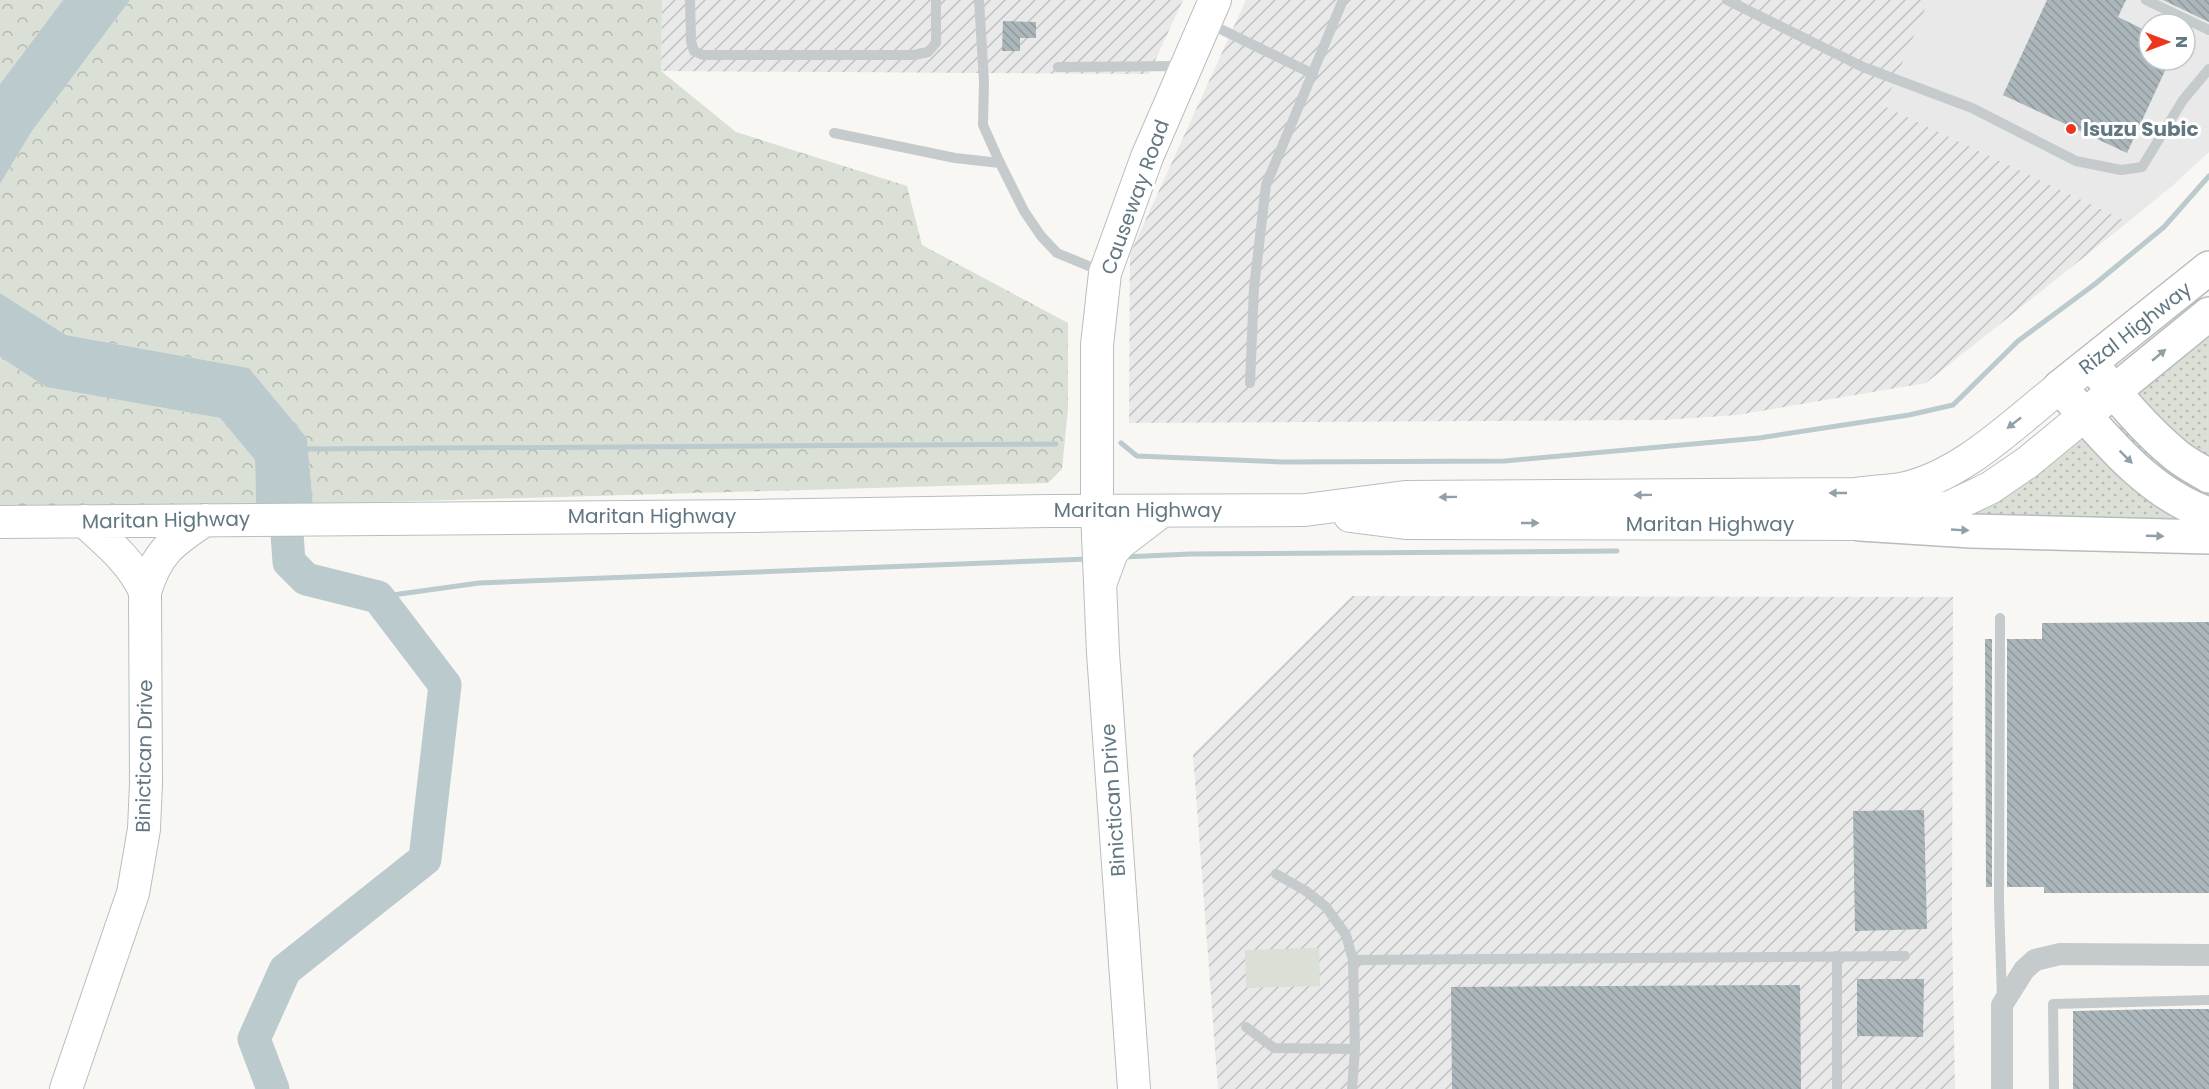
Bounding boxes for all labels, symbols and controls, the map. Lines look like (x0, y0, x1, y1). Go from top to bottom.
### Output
north arrow (2137, 12, 2197, 72)
text: N (2170, 36, 2193, 48)
place label: Isuzu Subic (2083, 115, 2199, 143)
street label: Causeway Road (1094, 116, 1176, 278)
marker: Isuzu Subic (2064, 122, 2078, 136)
street label: Rizal Highway (2073, 275, 2197, 381)
one-way arrow (2151, 349, 2166, 362)
one-way arrow (2006, 417, 2022, 430)
one-way arrow (2118, 450, 2132, 464)
one-way arrow (1829, 489, 1848, 498)
one-way arrow (1634, 490, 1653, 500)
one-way arrow (1439, 492, 1458, 502)
street label: Maritan Highway (1054, 496, 1222, 524)
street label: Maritan Highway (568, 502, 736, 530)
street label: Maritan Highway (82, 505, 250, 535)
street label: Maritan Highway (1626, 510, 1794, 538)
one-way arrow (1521, 518, 1540, 528)
one-way arrow (1951, 526, 1970, 535)
one-way arrow (2145, 531, 2164, 541)
street label: Binictican Drive (129, 679, 159, 833)
street label: Binictican Drive (1094, 723, 1132, 877)

